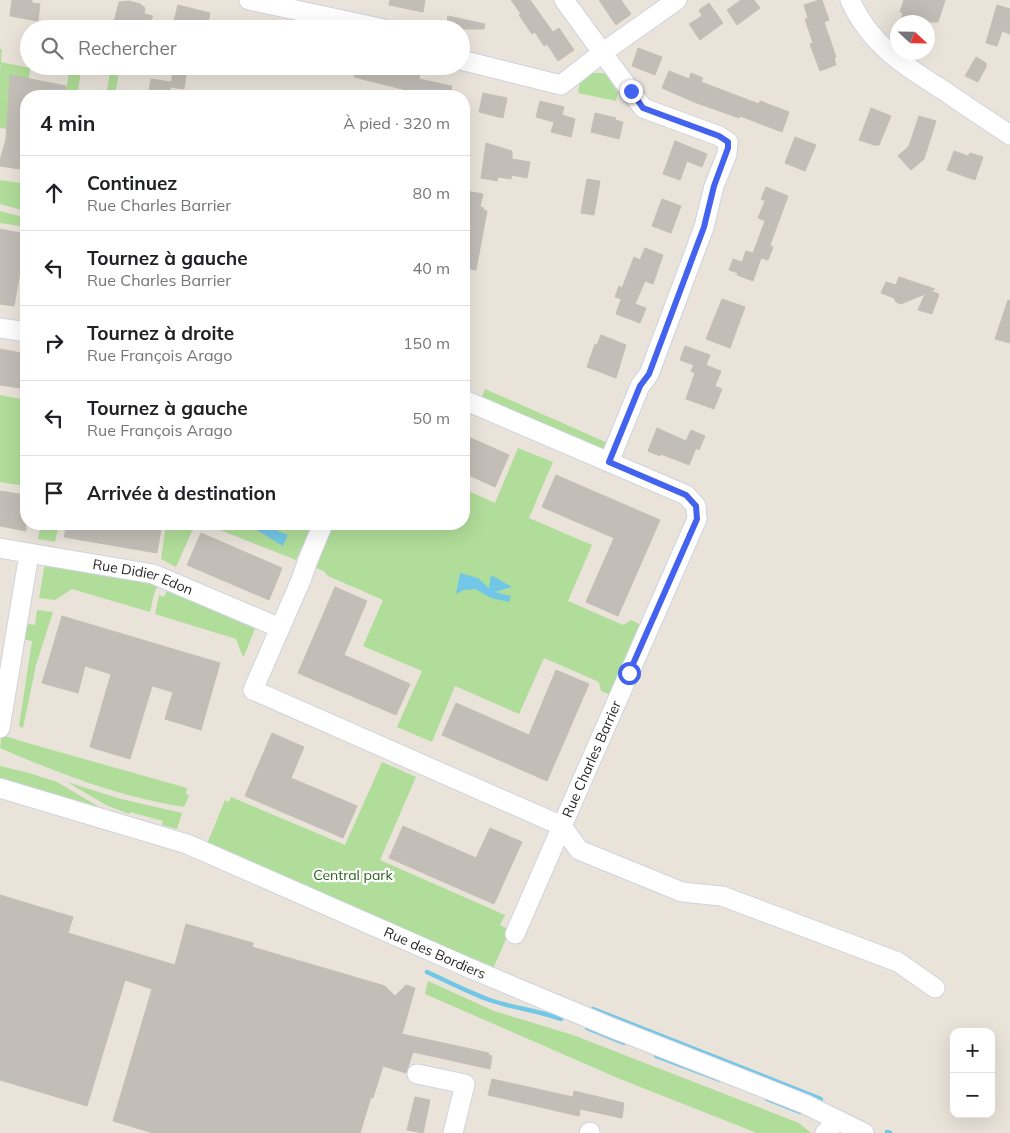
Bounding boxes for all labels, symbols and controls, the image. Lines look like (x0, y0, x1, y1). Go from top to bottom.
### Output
north arrow (890, 15, 935, 60)
search box (20, 20, 470, 75)
icon: search (38, 34, 66, 62)
text: Rechercher (78, 36, 177, 60)
route end (620, 80, 643, 103)
text: 4 min (40, 110, 95, 136)
text: À pied · 320 m (343, 113, 450, 133)
text: Continuez (87, 171, 177, 195)
icon: ahead (40, 179, 68, 207)
text: 80 m (413, 183, 450, 203)
text: Rue Charles Barrier (87, 195, 231, 215)
text: Tournez à gauche (87, 246, 248, 270)
icon: left (40, 254, 68, 282)
text: 40 m (413, 258, 450, 278)
text: Rue Charles Barrier (87, 270, 231, 290)
text: Tournez à droite (87, 321, 234, 345)
icon: right (40, 329, 68, 357)
text: 150 m (403, 333, 450, 353)
text: Rue François Arago (87, 345, 232, 365)
text: Tournez à gauche (87, 396, 248, 420)
icon: left (40, 404, 68, 432)
text: 50 m (413, 408, 450, 428)
text: Rue François Arago (87, 420, 232, 440)
icon: arrive (40, 479, 68, 507)
text: Arrivée à destination (87, 481, 276, 505)
street label: Rue Didier Edon (91, 555, 196, 599)
route start (618, 662, 641, 685)
street label: Rue Charles Barrier (558, 697, 625, 820)
park label: Central park (313, 866, 393, 884)
street label: Rue des Bordiers (381, 923, 489, 983)
map controls (950, 1028, 995, 1118)
button: + (950, 1028, 995, 1073)
button: − (950, 1073, 995, 1118)

